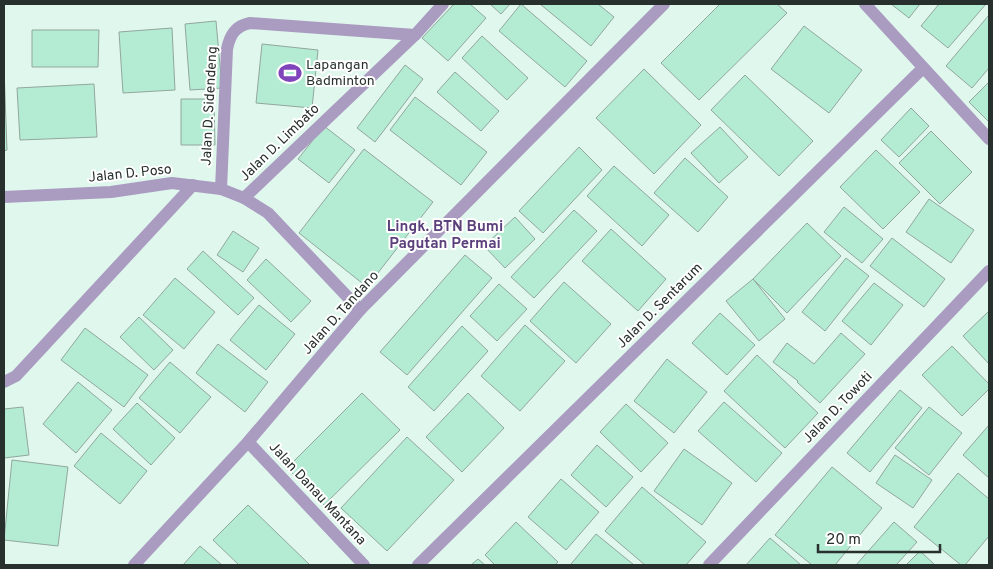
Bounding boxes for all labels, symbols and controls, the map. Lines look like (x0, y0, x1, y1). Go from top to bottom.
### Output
street label: Jalan D. Sidendeng (198, 46, 222, 166)
place label: Lapangan Badminton (306, 57, 375, 90)
sports icon: Lapangan Badminton (277, 60, 303, 86)
street label: Jalan D. Limbato (237, 101, 324, 185)
street label: Jalan D. Poso (88, 161, 173, 187)
district label: Lingk. BTN Bumi Pagutan Permai (387, 218, 503, 254)
street label: Jalan D. Sentarum (614, 260, 706, 352)
street label: Jalan D. Tandano (299, 268, 383, 358)
street label: Jalan D. Towoti (800, 369, 876, 447)
street label: Jalan Danau Mantana (265, 439, 369, 549)
scale bar (818, 522, 940, 554)
text: 20 m (826, 531, 861, 550)

